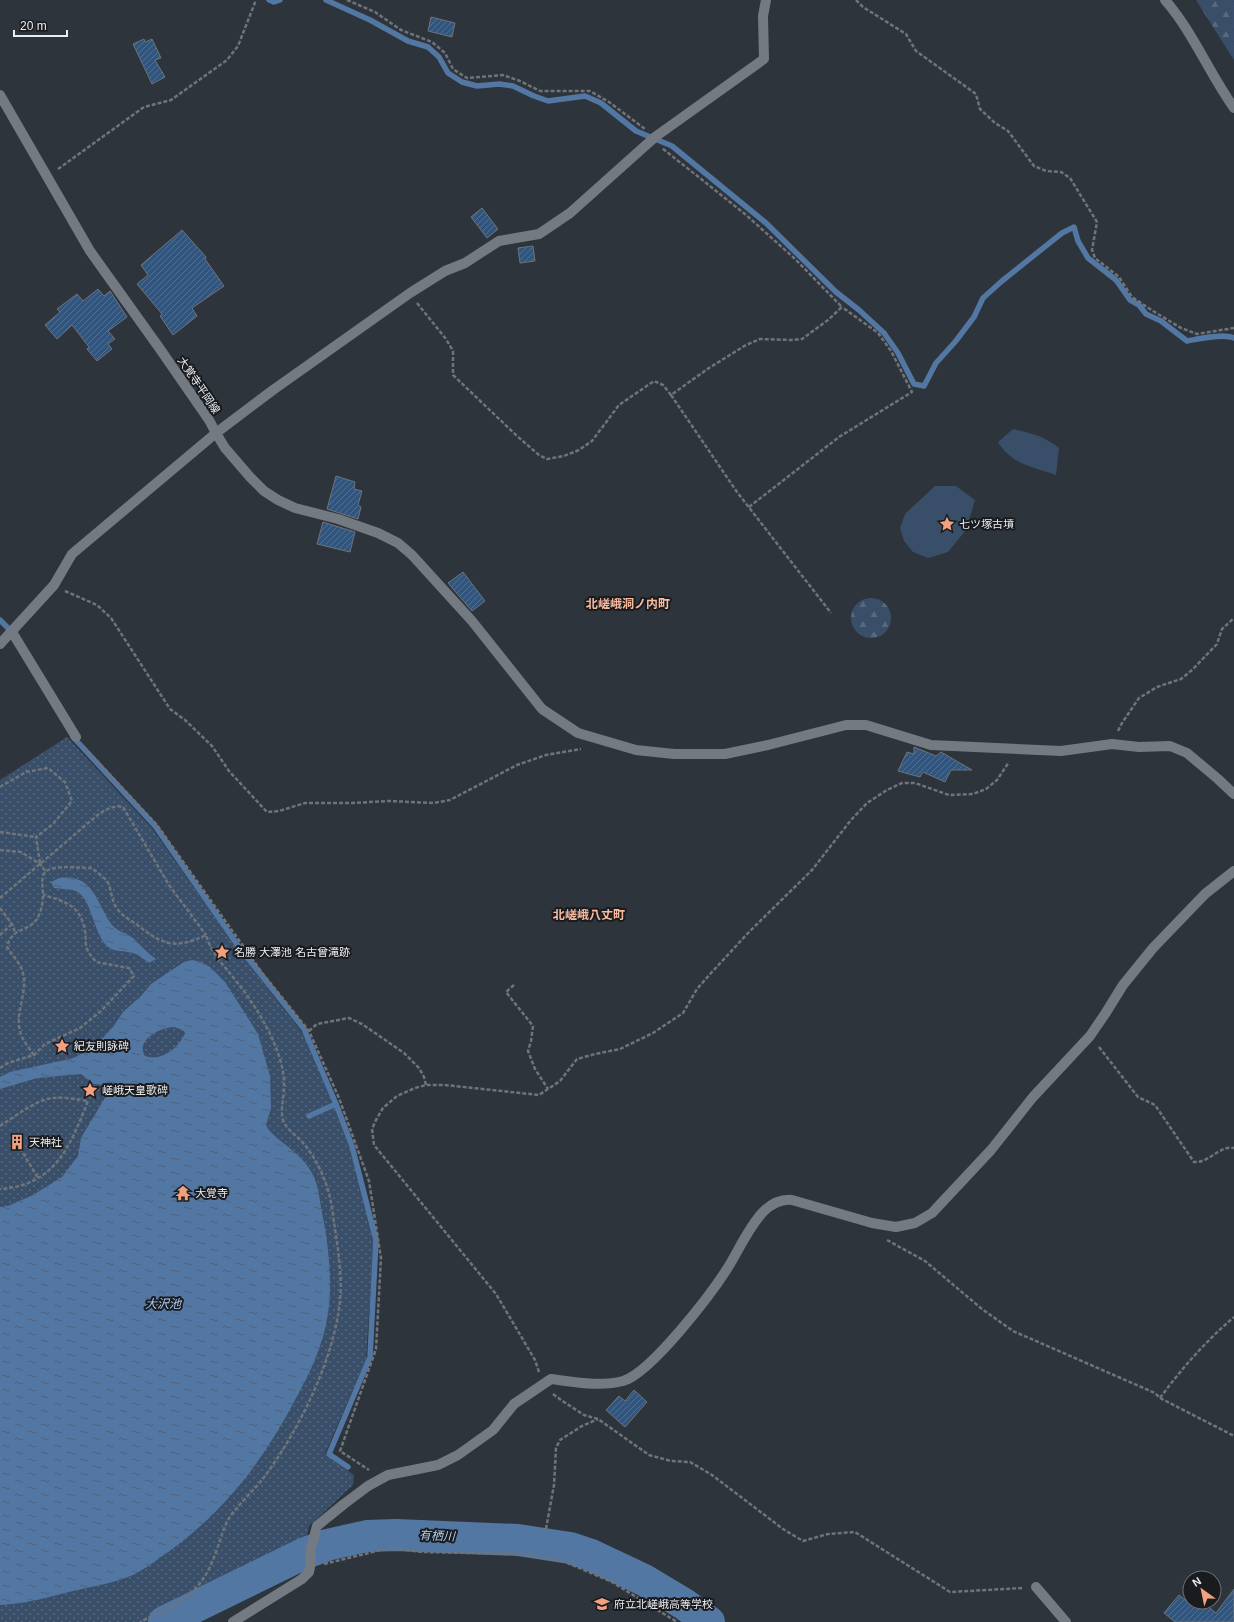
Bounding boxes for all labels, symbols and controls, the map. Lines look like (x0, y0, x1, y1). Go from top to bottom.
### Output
scale bar (14, 12, 67, 38)
text: 20 m (20, 19, 47, 33)
street label: 大覚寺平岡線 (176, 354, 222, 416)
place icon: 七ツ塚古墳 (938, 515, 956, 533)
place label: 七ツ塚古墳 (959, 518, 1014, 530)
district label: 北嵯峨洞ノ内町 (586, 597, 670, 611)
district label: 北嵯峨八丈町 (553, 908, 625, 922)
place icon: 名勝 大澤池 名古曾滝跡 (213, 943, 231, 961)
place label: 名勝 大澤池 名古曾滝跡 (234, 946, 350, 958)
place icon: 紀友則詠碑 (53, 1037, 71, 1055)
place label: 紀友則詠碑 (74, 1040, 129, 1052)
place icon: 嵯峨天皇歌碑 (81, 1081, 99, 1099)
place label: 嵯峨天皇歌碑 (102, 1084, 168, 1096)
building icon: 天神社 (8, 1133, 26, 1151)
place label: 天神社 (29, 1136, 62, 1148)
temple icon: 大覚寺 (174, 1184, 192, 1202)
place label: 大覚寺 (195, 1187, 228, 1199)
water label: 大沢池 (145, 1297, 182, 1311)
water label: 有栖川 (419, 1528, 457, 1544)
north arrow (1182, 1570, 1222, 1610)
text: N (1190, 1574, 1203, 1589)
school or university icon: 府立北嵯峨高等学校 (593, 1595, 611, 1613)
place label: 府立北嵯峨高等学校 (614, 1598, 713, 1610)

